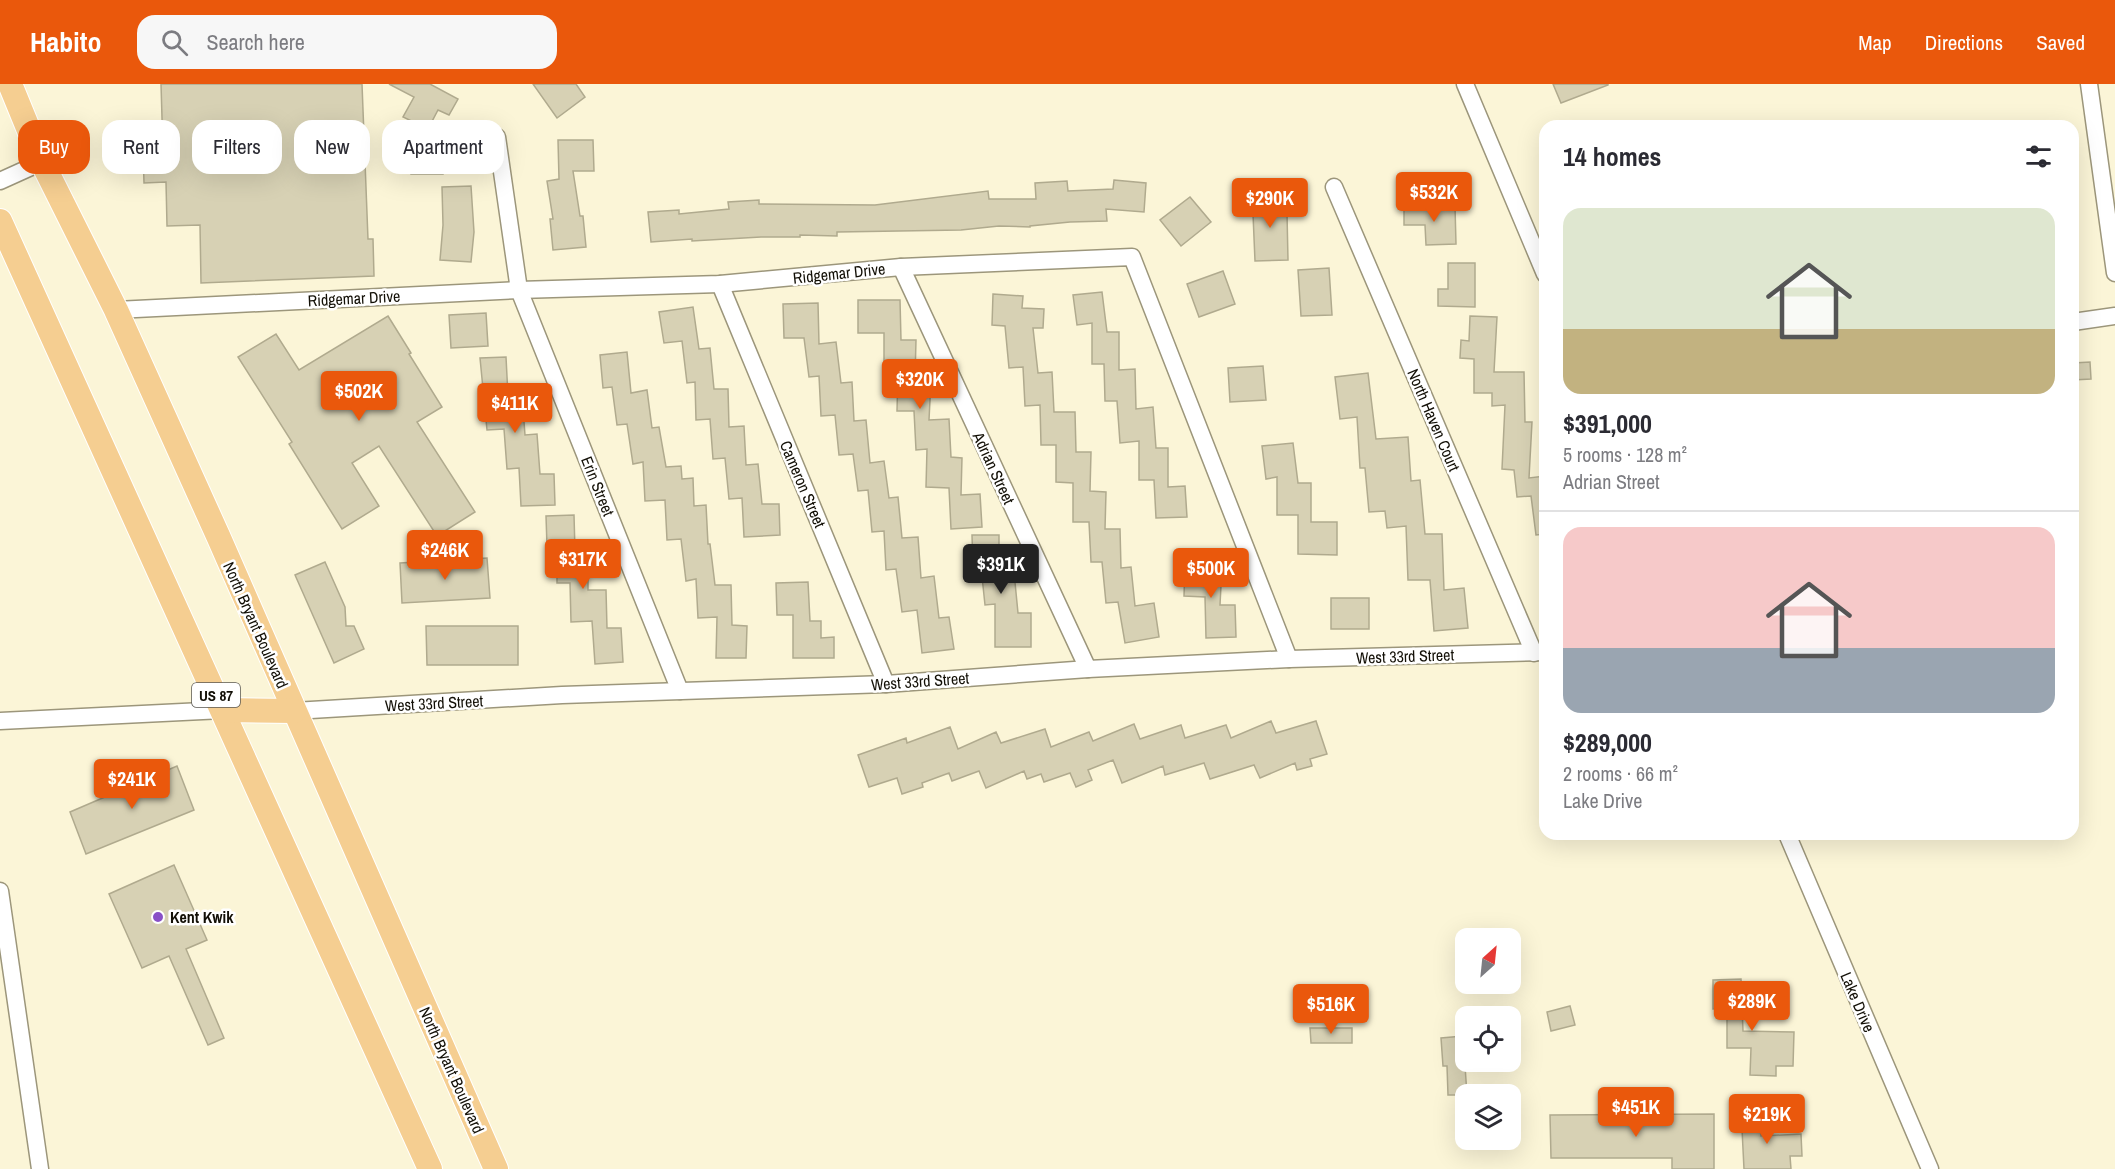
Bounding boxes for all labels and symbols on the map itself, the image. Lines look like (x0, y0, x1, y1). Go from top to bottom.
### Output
pin: $532K (1392, 172, 1476, 223)
pin: $290K (1228, 178, 1312, 229)
street label: Ridgemar Drive (792, 257, 886, 289)
street label: Ridgemar Drive (307, 285, 401, 311)
pin: $320K (878, 359, 962, 410)
street label: North Haven Court (1403, 365, 1466, 475)
pin: $502K (317, 371, 401, 422)
pin: $411K (473, 383, 557, 434)
street label: Adrian Street (967, 427, 1020, 508)
street label: Cameron Street (775, 437, 831, 531)
street label: Erin Street (576, 453, 620, 520)
pin: $246K (403, 530, 487, 581)
pin: $317K (541, 539, 625, 590)
pin: $391K (959, 544, 1043, 595)
pin: $500K (1169, 548, 1253, 599)
street label: North Bryant Boulevard (218, 558, 294, 692)
street label: West 33rd Street (1356, 643, 1455, 669)
street label: West 33rd Street (870, 667, 970, 695)
road number: US 87 (192, 683, 240, 707)
street label: West 33rd Street (384, 689, 484, 717)
pin: $241K (90, 759, 174, 810)
place label: Kent Kwik (170, 906, 234, 928)
marker: Kent Kwik (151, 910, 165, 924)
north arrow (1455, 928, 1521, 994)
street label: Lake Drive (1835, 968, 1881, 1036)
pin: $289K (1710, 981, 1794, 1032)
pin: $516K (1289, 984, 1373, 1035)
street label: North Bryant Boulevard (414, 1003, 490, 1137)
pin: $451K (1594, 1087, 1678, 1138)
pin: $219K (1725, 1094, 1809, 1145)

